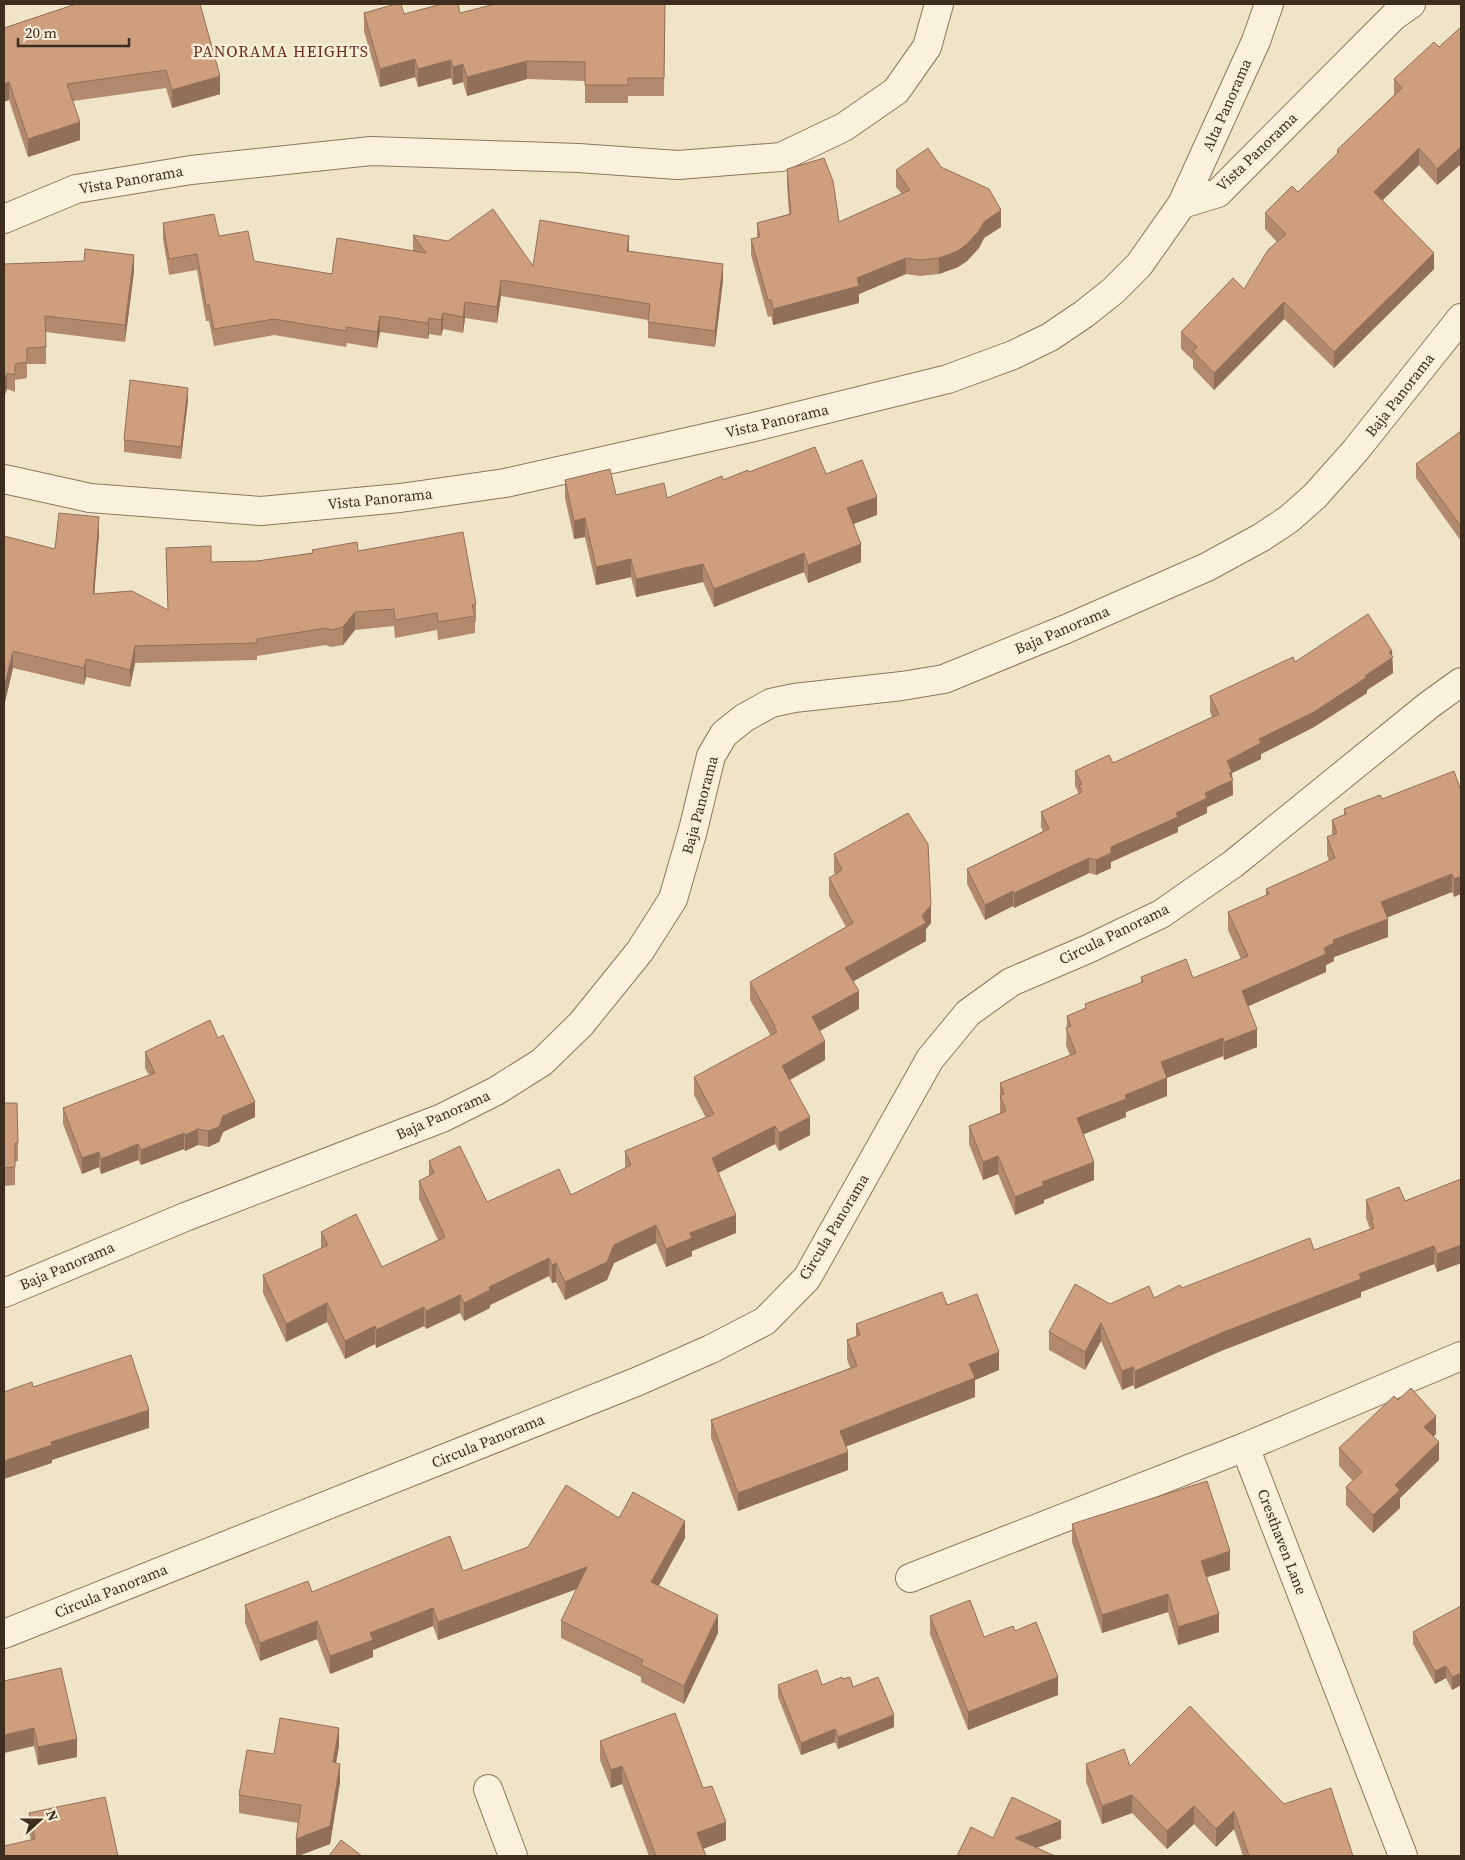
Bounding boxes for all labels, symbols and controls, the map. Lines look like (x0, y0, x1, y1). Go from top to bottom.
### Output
scale bar (18, 15, 129, 47)
text: 20 m (25, 22, 57, 43)
district label: PANORAMA HEIGHTS (193, 40, 369, 62)
street label: Alta Panorama (1197, 55, 1256, 154)
street label: Vista Panorama (1211, 107, 1302, 196)
street label: Vista Panorama (77, 160, 185, 199)
street label: Baja Panorama (1360, 348, 1439, 441)
street label: Vista Panorama (723, 398, 831, 443)
street label: Vista Panorama (327, 483, 434, 514)
street label: Baja Panorama (1011, 600, 1113, 659)
street label: Baja Panorama (676, 753, 723, 856)
street label: Circula Panorama (1055, 898, 1173, 969)
street label: Baja Panorama (392, 1084, 494, 1145)
street label: Circula Panorama (794, 1169, 874, 1284)
street label: Baja Panorama (16, 1236, 118, 1295)
street label: Circula Panorama (428, 1408, 548, 1473)
street label: Cresthaven Lane (1253, 1486, 1312, 1598)
street label: Circula Panorama (51, 1558, 171, 1623)
north arrow (15, 1795, 65, 1845)
text: N (41, 1807, 63, 1824)

